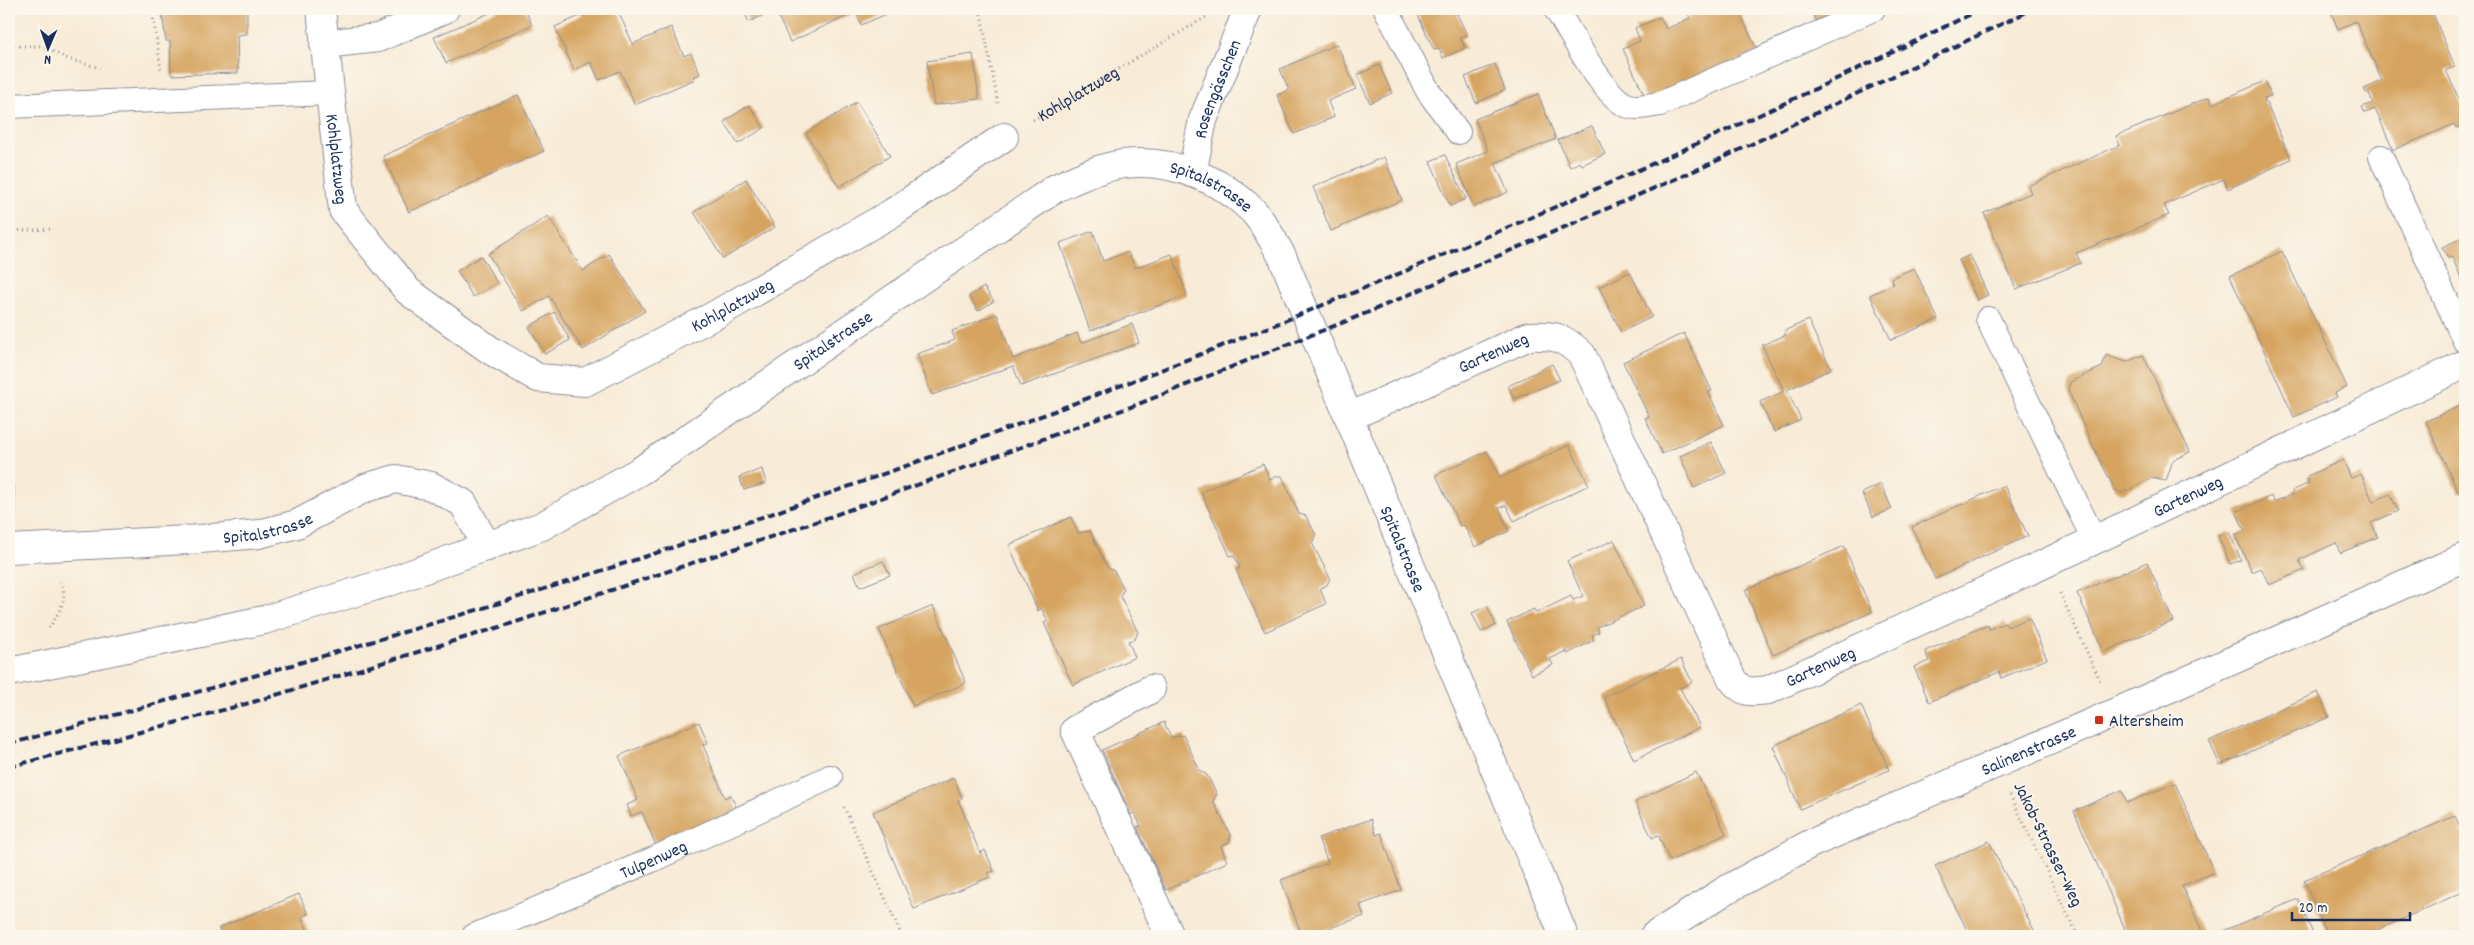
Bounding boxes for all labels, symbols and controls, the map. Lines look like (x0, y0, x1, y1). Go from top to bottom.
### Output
north arrow (22, 22, 72, 72)
street label: Rosengässchen (1189, 36, 1249, 141)
text: N (44, 49, 51, 69)
street label: Kohlplatzweg (1034, 62, 1124, 130)
street label: Kohlplatzweg (318, 113, 352, 206)
street label: Spitalstrasse (1167, 157, 1257, 220)
street label: Kohlplatzweg (688, 274, 779, 340)
street label: Spitalstrasse (789, 306, 879, 378)
street label: Gartenweg (1455, 328, 1533, 381)
street label: Gartenweg (2150, 471, 2228, 525)
street label: Spitalstrasse (1372, 503, 1430, 597)
street label: Spitalstrasse (222, 508, 318, 552)
street label: Gartenweg (1782, 642, 1860, 695)
place label: Altersheim (2109, 710, 2184, 735)
marker: Altersheim (2093, 714, 2105, 726)
street label: Salinenstrasse (1978, 721, 2081, 784)
street label: Jakob-Strasser-Weg (2006, 778, 2088, 912)
street label: Tulpenweg (617, 835, 692, 887)
scale bar (2292, 890, 2409, 922)
text: 20 m (2299, 898, 2327, 920)

